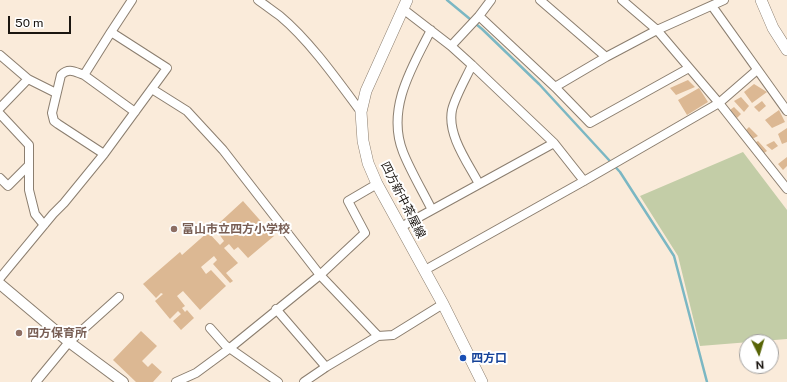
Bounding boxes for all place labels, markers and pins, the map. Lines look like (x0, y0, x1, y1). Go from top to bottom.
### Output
place label: 富山市立四方小学校 (182, 222, 290, 236)
marker: 富山市立四方小学校 (169, 224, 179, 234)
place label: 四方保育所 (27, 326, 87, 340)
marker: 四方保育所 (14, 328, 24, 338)
place label: 四方口 (471, 351, 507, 365)
marker: 四方口 (458, 353, 468, 363)

